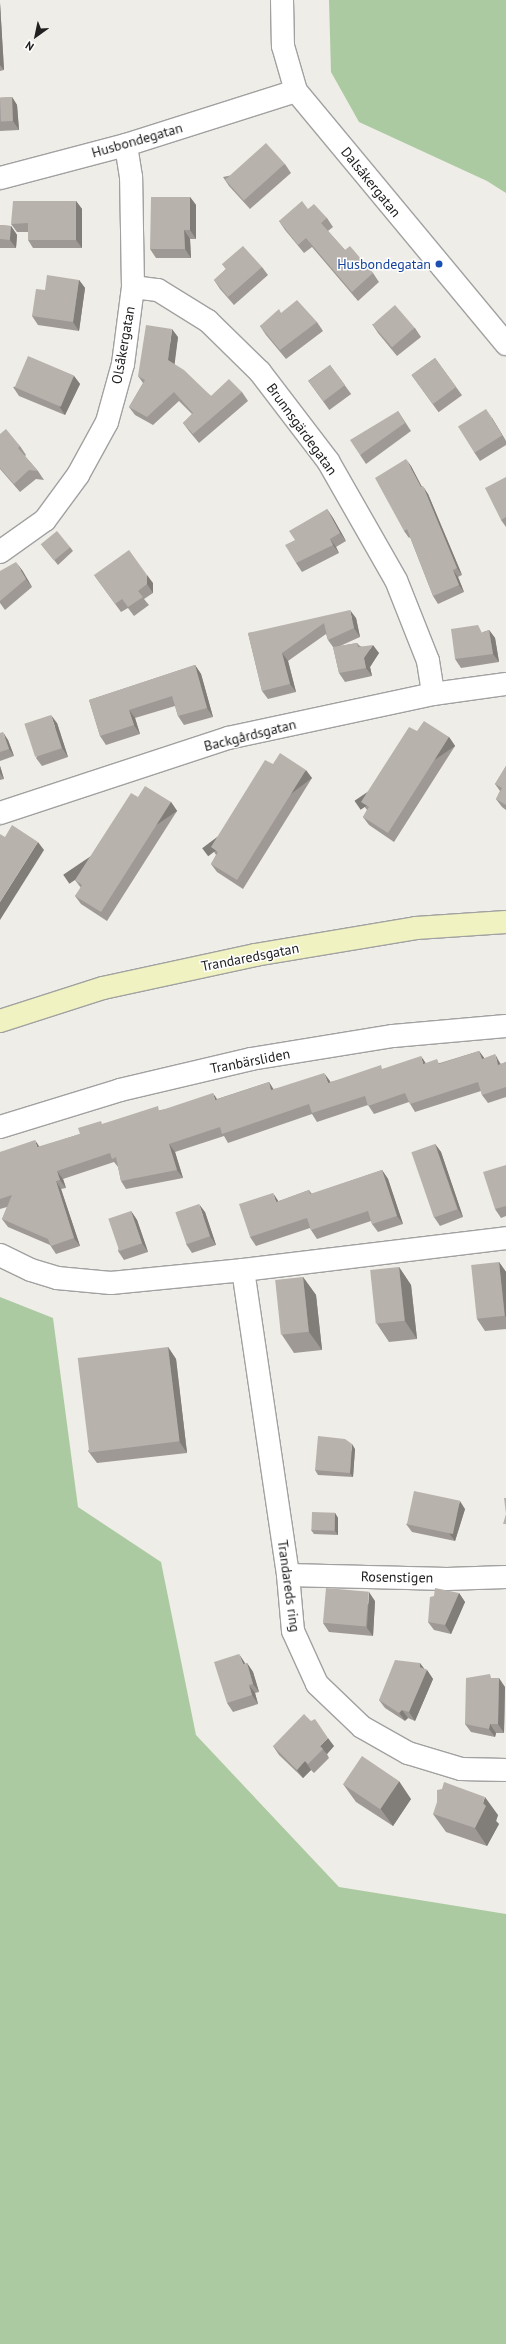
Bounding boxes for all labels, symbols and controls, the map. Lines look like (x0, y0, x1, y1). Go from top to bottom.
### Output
north arrow (16, 16, 56, 56)
text: N (23, 38, 36, 54)
street label: Husbondegatan (90, 119, 184, 161)
street label: Dalsåkergatan (338, 144, 404, 220)
place label: Husbondegatan (337, 256, 431, 272)
marker: Husbondegatan (434, 259, 444, 269)
street label: Olsåkergatan (108, 305, 138, 385)
street label: Brunnsgärdegatan (263, 380, 341, 478)
street label: Backgårdsgatan (202, 715, 298, 755)
street label: Trandaredsgatan (200, 939, 300, 975)
street label: Tranbärsliden (209, 1045, 291, 1077)
street label: Trandareds ring (274, 1539, 304, 1633)
street label: Rosenstigen (361, 1568, 433, 1586)

